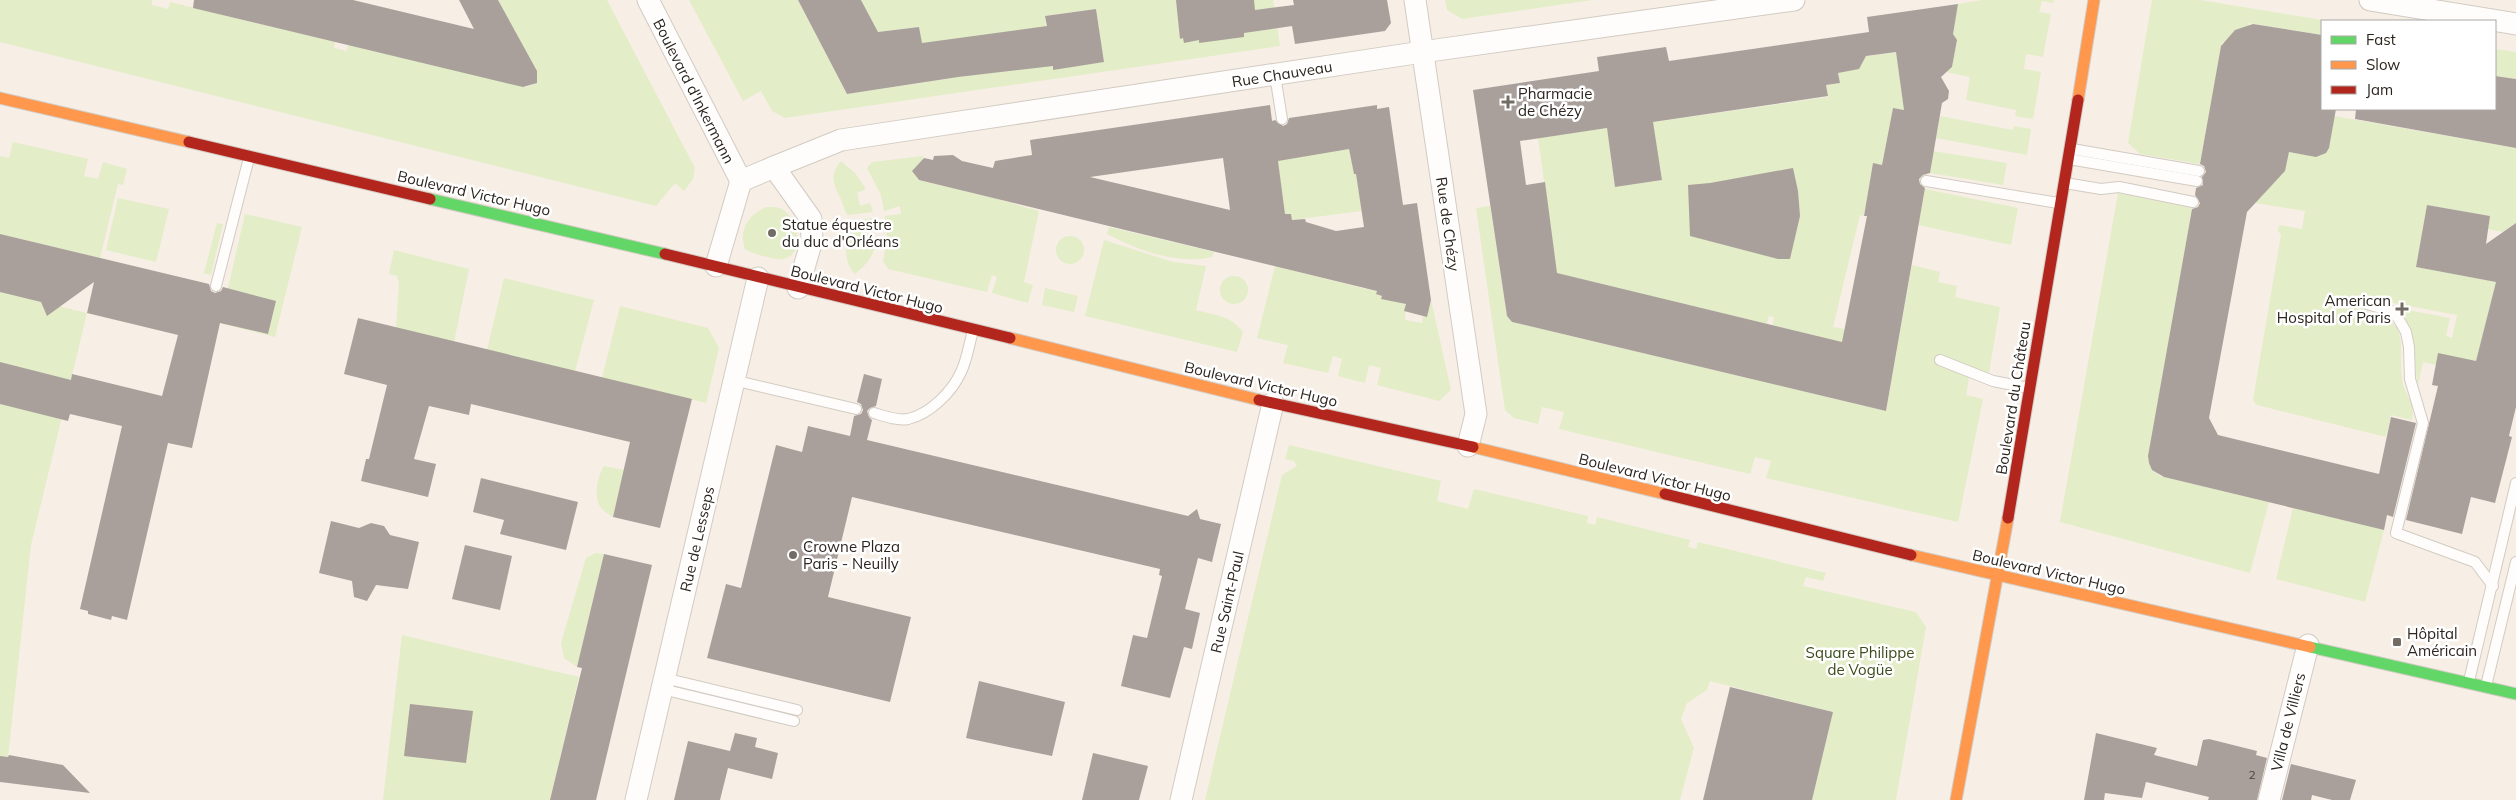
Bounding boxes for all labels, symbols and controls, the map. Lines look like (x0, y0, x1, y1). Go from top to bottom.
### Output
street label: Boulevard d'Inkermann (649, 15, 739, 167)
legend (2321, 20, 2496, 110)
text: Fast (2366, 30, 2396, 49)
text: Slow (2366, 55, 2400, 74)
street label: Rue Chauveau (1230, 57, 1334, 91)
text: Jam (2366, 80, 2393, 99)
place label: Pharmacie de Chézy (1518, 84, 1592, 120)
marker: Pharmacie de Chézy (1502, 96, 1514, 108)
street label: Boulevard Victor Hugo (396, 166, 552, 220)
street label: Rue de Chézy (1432, 176, 1464, 272)
place label: Statue équestre du duc d'Orléans (782, 215, 899, 251)
marker: Statue équestre du duc d'Orléans (766, 227, 778, 239)
street label: Boulevard Victor Hugo (789, 261, 945, 317)
place label: American Hospital of Paris (2277, 291, 2391, 327)
marker: American Hospital of Paris (2395, 302, 2409, 316)
street label: Boulevard du Château (1992, 320, 2034, 476)
street label: Boulevard Victor Hugo (1183, 357, 1339, 411)
street label: Boulevard Victor Hugo (1577, 449, 1733, 505)
street label: Rue de Lesseps (676, 484, 718, 594)
place label: Crowne Plaza Paris - Neuilly (803, 537, 900, 573)
street label: Boulevard Victor Hugo (1971, 545, 2127, 599)
marker: Crowne Plaza Paris - Neuilly (787, 549, 799, 561)
street label: Rue Saint-Paul (1206, 549, 1248, 655)
place label: Hôpital Américain (2407, 624, 2477, 660)
marker: Hôpital Américain (2391, 636, 2403, 648)
park label: Square Philippe de Vogüe (1806, 643, 1914, 679)
street label: Villa de Villiers (2267, 671, 2309, 773)
house number: 2 (2248, 767, 2256, 782)

